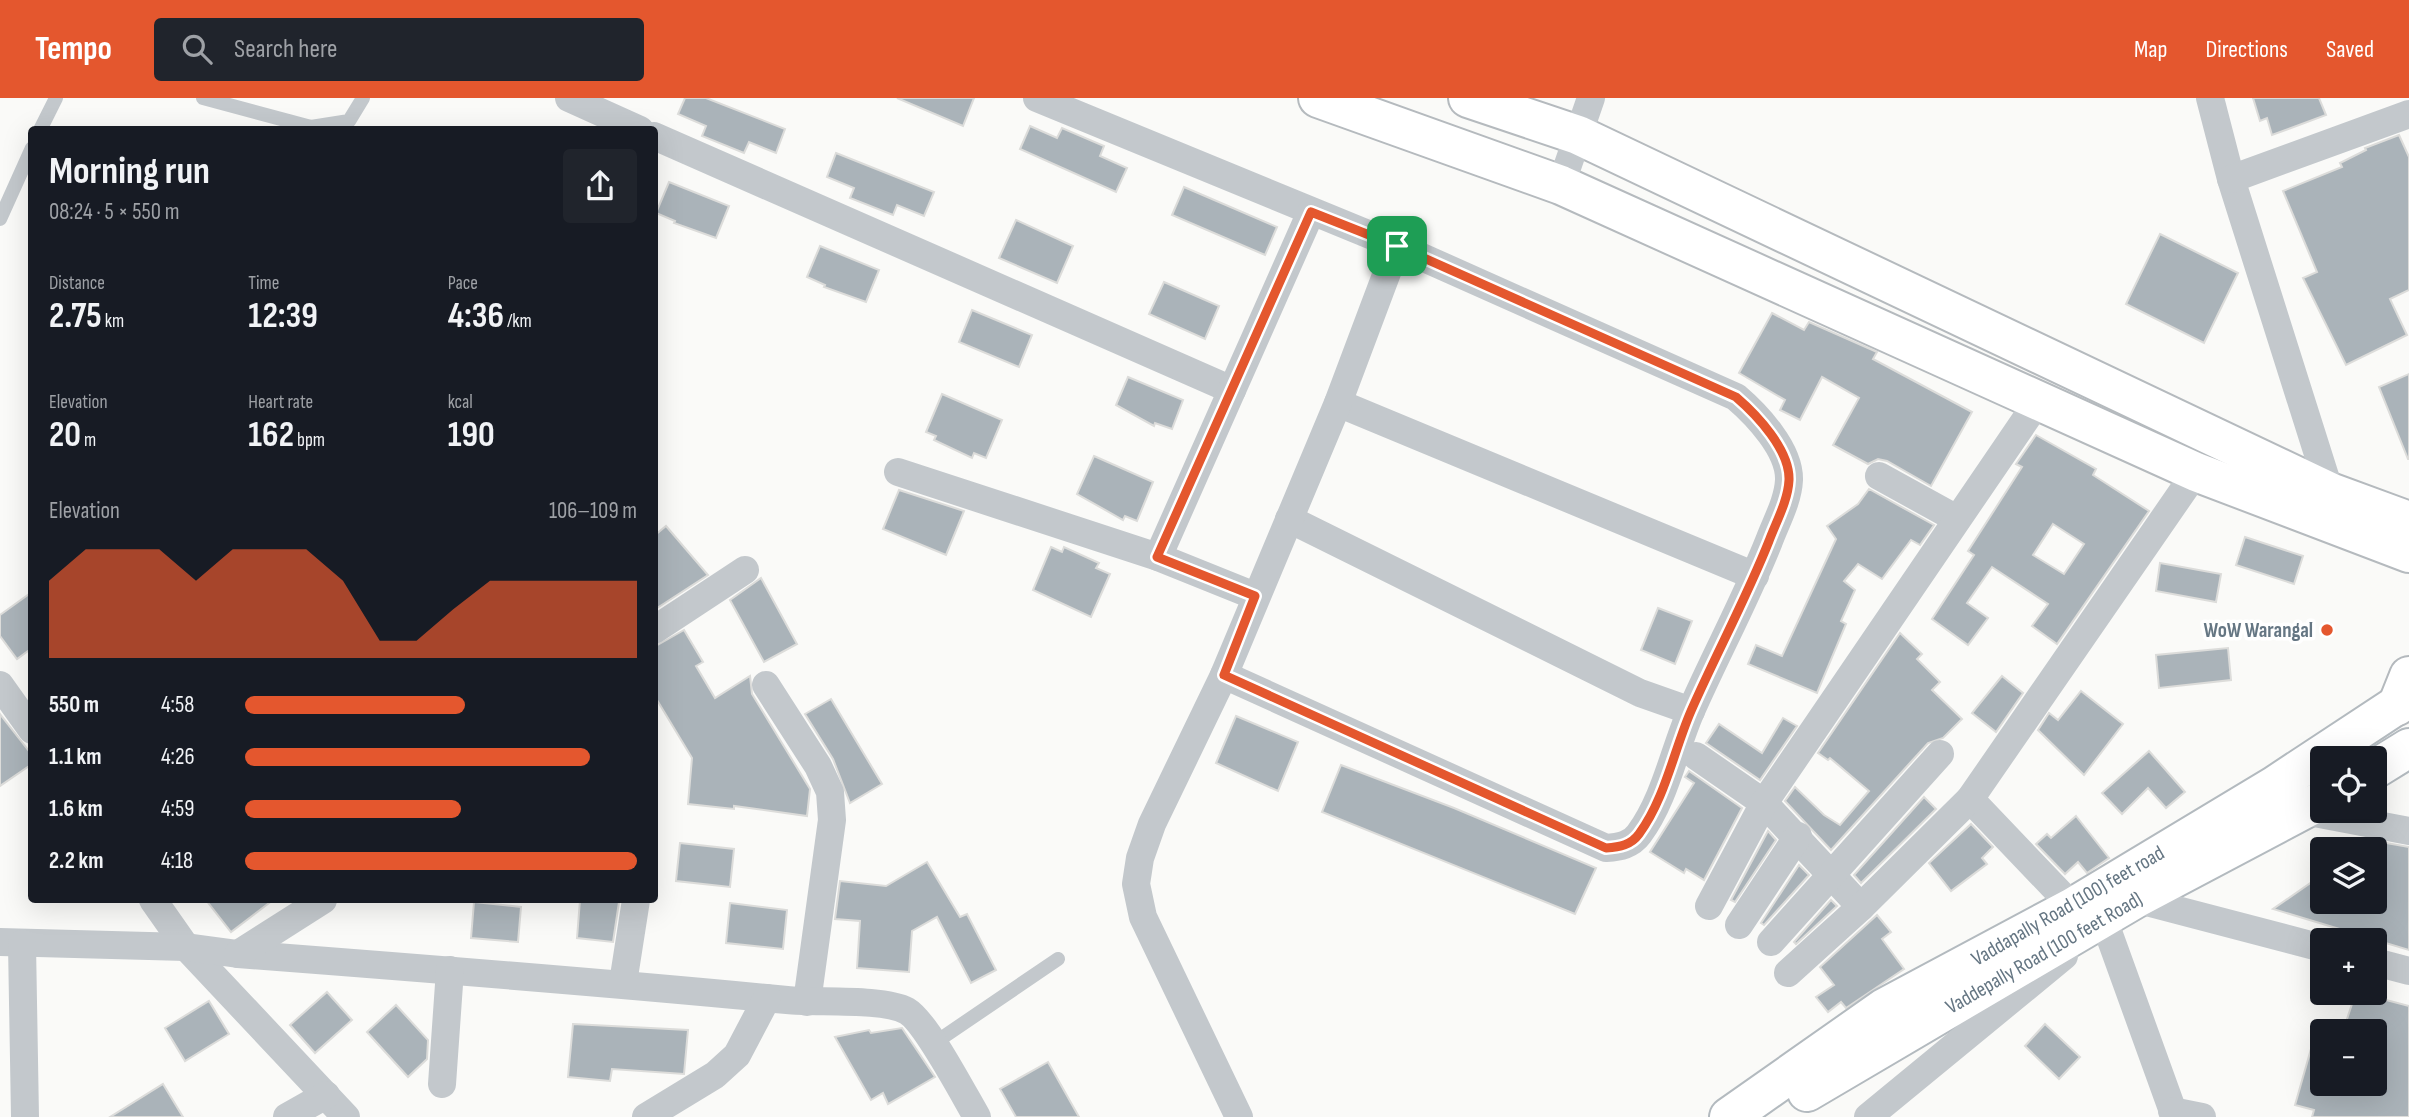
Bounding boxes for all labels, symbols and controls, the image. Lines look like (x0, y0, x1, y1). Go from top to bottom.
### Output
search box (154, 18, 644, 81)
text: Tempo (35, 29, 112, 69)
icon: search (178, 30, 216, 68)
text: Search here (234, 34, 337, 65)
text: Map (2134, 35, 2167, 64)
text: Directions (2205, 35, 2288, 64)
text: Saved (2326, 35, 2374, 64)
text: Morning run (49, 149, 210, 194)
button: share (563, 149, 637, 223)
text: 08:24 · 5 × 550 m (49, 198, 179, 226)
pin (1367, 216, 1427, 276)
icon: arrive (1378, 227, 1416, 265)
text: Distance (49, 272, 105, 295)
text: Time (248, 272, 279, 295)
text: Pace (448, 272, 478, 295)
text: 2.75 (49, 295, 102, 338)
text: 12:39 (248, 295, 318, 338)
text: 4:36 (448, 295, 504, 338)
text: km (102, 310, 124, 333)
text: /km (504, 310, 532, 333)
text: Elevation (49, 391, 108, 414)
text: Heart rate (248, 391, 313, 414)
text: kcal (448, 391, 473, 414)
text: 20 (49, 414, 81, 457)
text: 162 (248, 414, 294, 457)
text: 190 (448, 414, 495, 457)
text: m (81, 429, 96, 452)
text: bpm (294, 429, 325, 452)
text: Elevation (49, 497, 120, 525)
text: 106–109 m (549, 497, 637, 525)
place label: WoW Warangal (2203, 618, 2313, 643)
marker: WoW Warangal (2319, 622, 2335, 638)
text: 550 m (49, 691, 99, 719)
text: 4:58 (161, 691, 194, 719)
text: 1.1 km (49, 743, 102, 771)
text: 4:26 (161, 743, 195, 771)
map controls (2310, 746, 2387, 1096)
button: locate (2310, 746, 2387, 823)
text: 1.6 km (49, 795, 103, 823)
text: 4:59 (161, 795, 194, 823)
button: layers (2310, 837, 2387, 914)
street label: Vaddapally Road (100) feet road (1967, 840, 2169, 972)
text: 2.2 km (49, 847, 103, 875)
text: 4:18 (161, 847, 193, 875)
street label: Vaddepally Road (100 feet Road) (1941, 886, 2147, 1020)
button: + (2310, 928, 2387, 1005)
button: − (2310, 1019, 2387, 1096)

